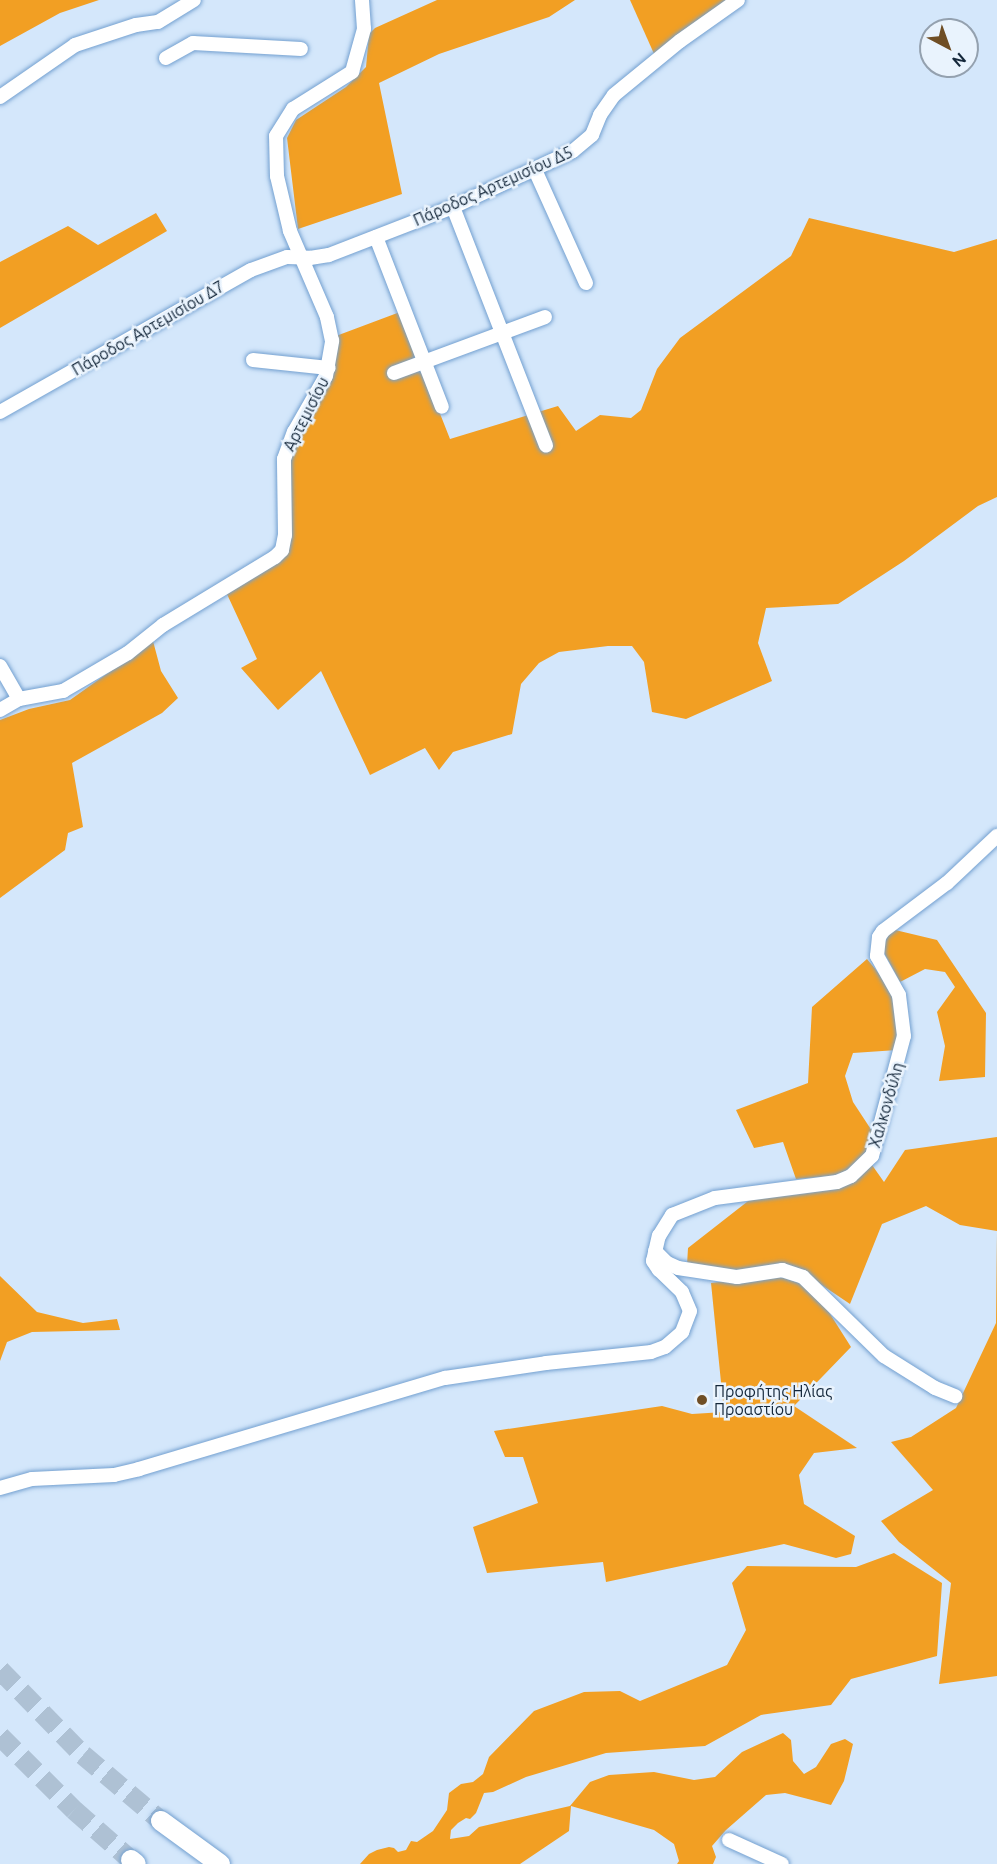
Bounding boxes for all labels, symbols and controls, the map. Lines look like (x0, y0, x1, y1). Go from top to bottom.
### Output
north arrow (919, 18, 979, 78)
text: N (949, 49, 970, 71)
street label: Πάροδος Αρτεμισίου Δ5 (410, 142, 576, 230)
street label: Πάροδος Αρτεμισίου Δ7 (68, 277, 228, 379)
street label: Αρτεμισίου (279, 374, 333, 454)
street label: Χαλκονδύλη (865, 1060, 907, 1150)
place label: Προφήτης Ηλίας Προαστίου (714, 1381, 832, 1419)
marker: Προφήτης Ηλίας Προαστίου (695, 1393, 709, 1407)

